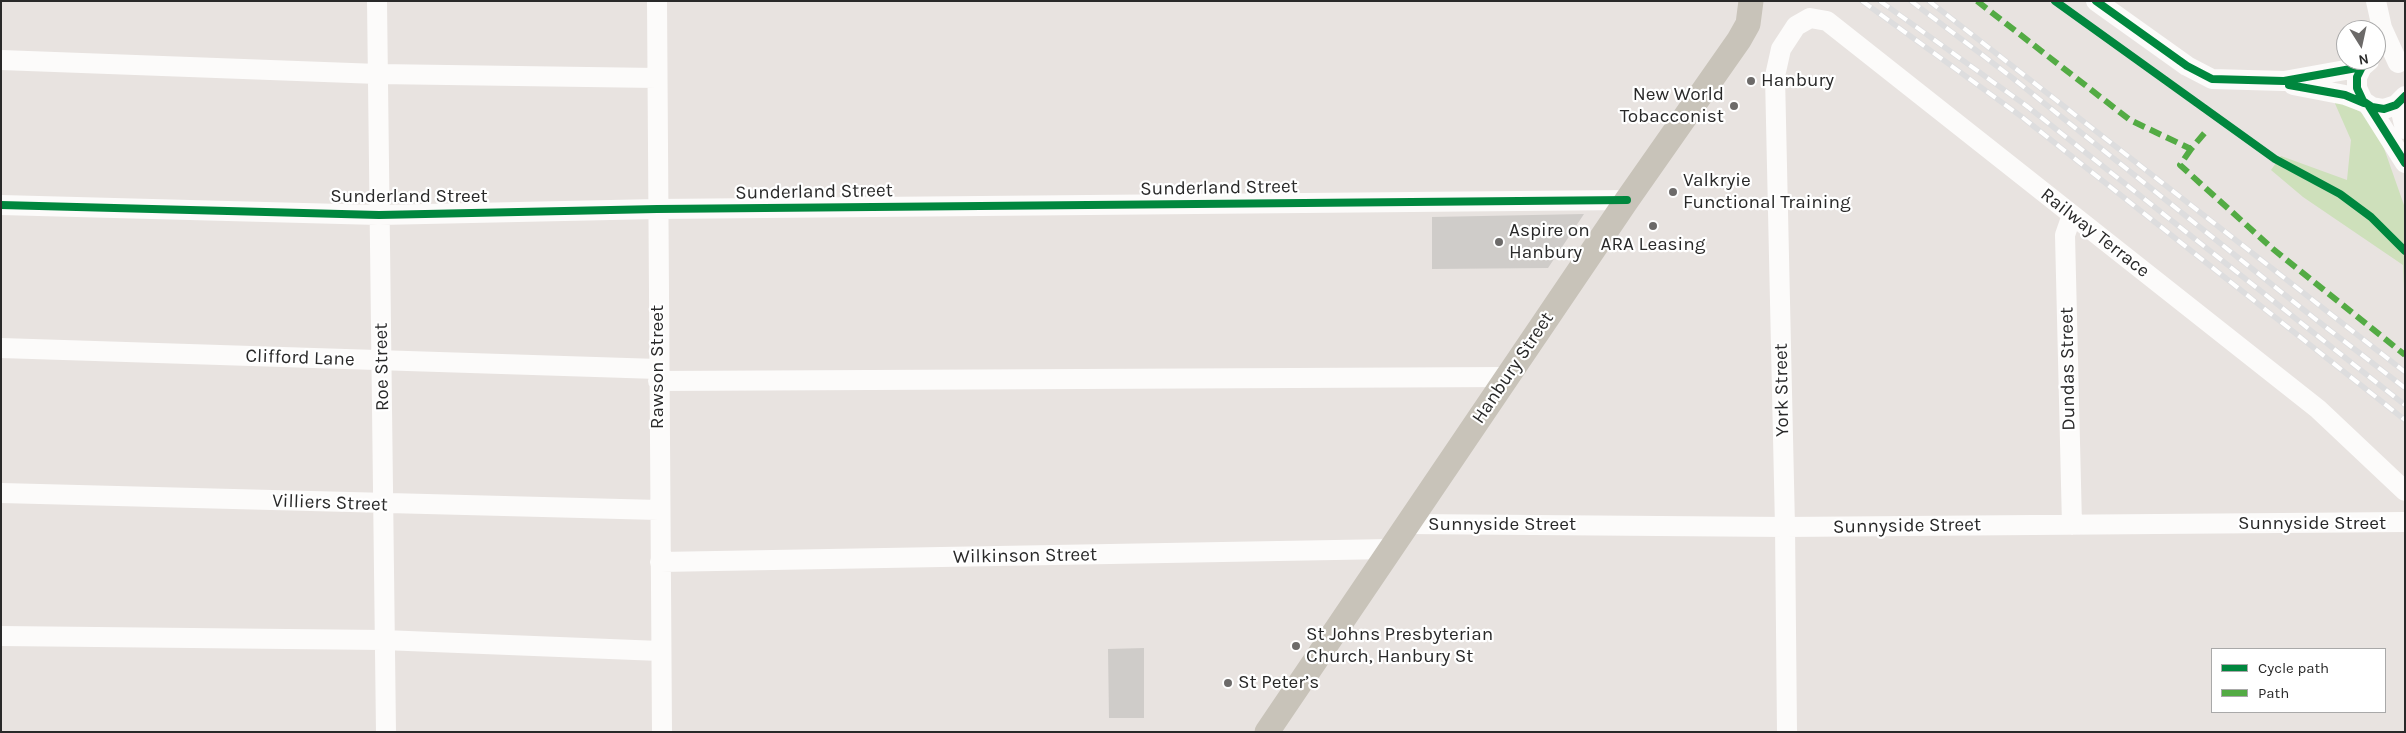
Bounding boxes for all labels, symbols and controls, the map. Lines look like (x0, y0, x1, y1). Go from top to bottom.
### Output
north arrow (2336, 20, 2386, 70)
text: N (2357, 50, 2370, 69)
place label: Hanbury (1761, 70, 1834, 92)
marker: Hanbury (1745, 75, 1757, 87)
place label: New World Tobacconist (1620, 84, 1724, 128)
marker: New World Tobacconist (1728, 100, 1740, 112)
place label: Valkryie Functional Training (1683, 170, 1851, 214)
street label: Sunderland Street (1140, 175, 1298, 201)
street label: Sunderland Street (735, 179, 893, 205)
street label: Railway Terrace (2036, 183, 2154, 283)
street label: Sunderland Street (330, 186, 488, 208)
marker: Valkryie Functional Training (1667, 186, 1679, 198)
place label: Aspire on Hanbury (1509, 220, 1590, 264)
marker: ARA Leasing (1647, 220, 1659, 232)
place label: ARA Leasing (1601, 234, 1705, 256)
marker: Aspire on Hanbury (1493, 236, 1505, 248)
street label: Rawson Street (647, 305, 669, 429)
street label: Dundas Street (2056, 307, 2080, 431)
street label: Hanbury Street (1467, 308, 1559, 428)
street label: Roe Street (370, 323, 394, 411)
street label: York Street (1770, 343, 1794, 437)
street label: Clifford Lane (245, 345, 355, 371)
street label: Villiers Street (272, 490, 388, 516)
street label: Sunnyside Street (1833, 513, 1981, 539)
street label: Sunnyside Street (2238, 513, 2386, 535)
street label: Sunnyside Street (1428, 514, 1576, 536)
street label: Wilkinson Street (953, 543, 1097, 569)
place label: St Johns Presbyterian Church, Hanbury St (1306, 624, 1493, 668)
marker: St Johns Presbyterian Church, Hanbury St (1290, 640, 1302, 652)
legend (2211, 648, 2386, 713)
text: Cycle path (2258, 659, 2329, 677)
place label: St Peter’s (1238, 672, 1319, 694)
marker: St Peter’s (1222, 677, 1234, 689)
text: Path (2258, 684, 2289, 702)

